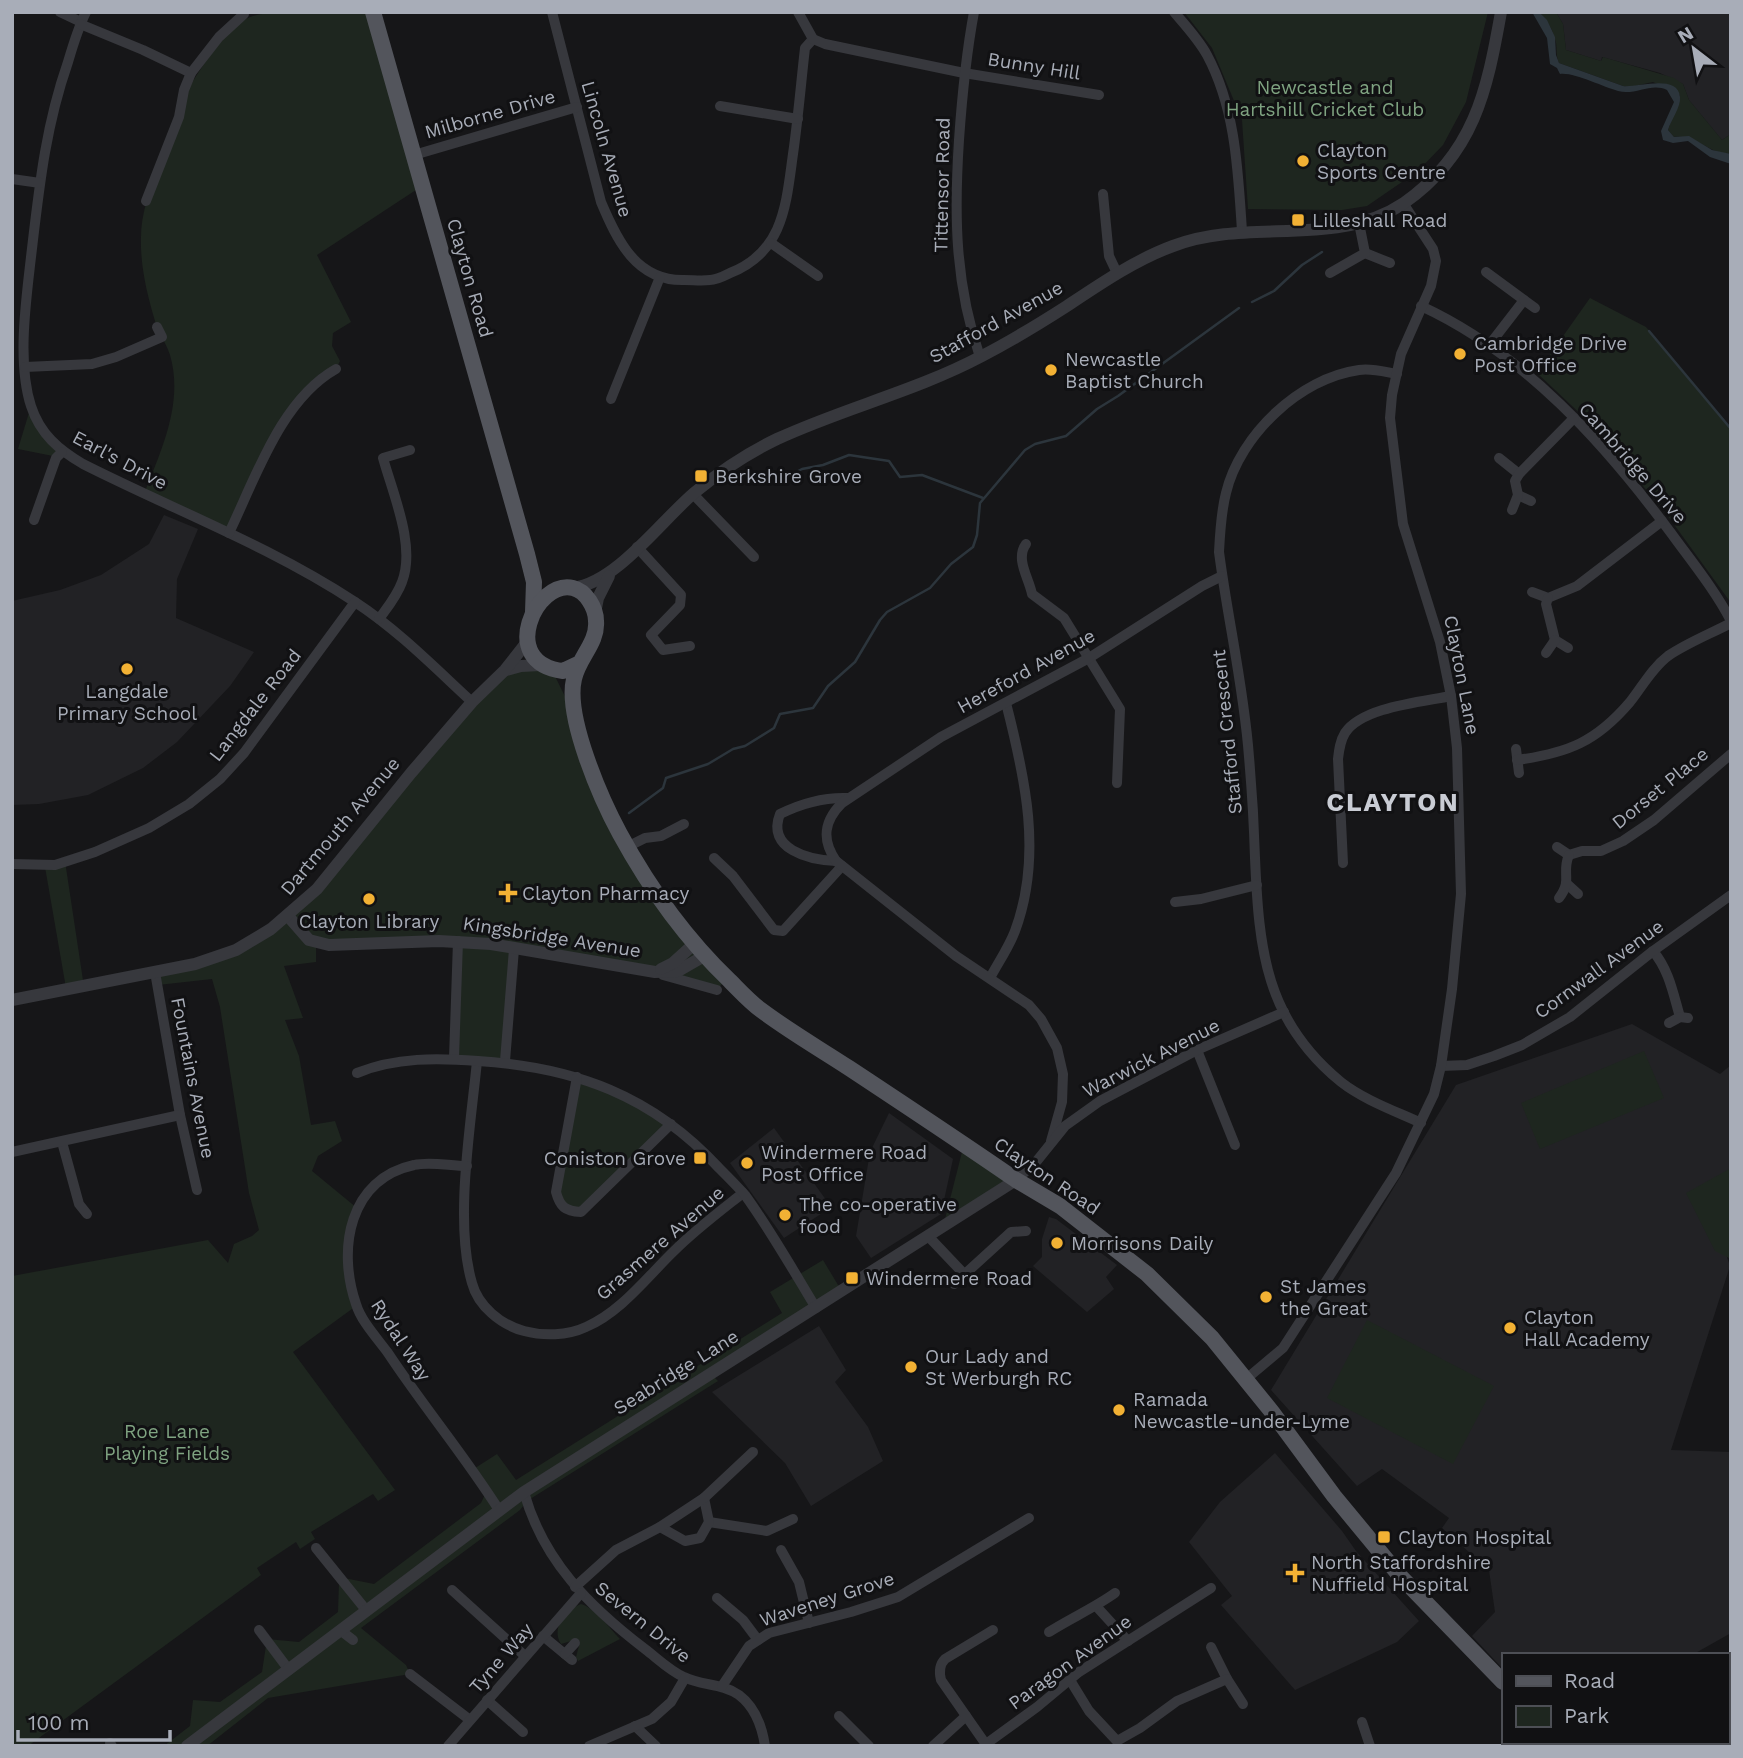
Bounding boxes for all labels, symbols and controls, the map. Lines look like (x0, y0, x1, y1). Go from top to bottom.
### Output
north arrow (1659, 14, 1729, 84)
text: N (1674, 21, 1697, 48)
street label: Bunny Hill (986, 47, 1082, 85)
park label: Newcastle and Hartshill Cricket Club (1226, 76, 1424, 121)
street label: Lincoln Avenue (577, 78, 637, 220)
street label: Milborne Drive (422, 84, 558, 144)
street label: Tittensor Road (929, 117, 955, 253)
place label: Clayton Sports Centre (1317, 139, 1446, 184)
marker: Clayton Sports Centre (1295, 153, 1311, 169)
place label: Lilleshall Road (1312, 209, 1447, 232)
marker: Lilleshall Road (1290, 212, 1306, 228)
street label: Clayton Road (442, 216, 498, 340)
street label: Stafford Avenue (925, 276, 1067, 368)
place label: Cambridge Drive Post Office (1474, 332, 1627, 377)
marker: Cambridge Drive Post Office (1452, 346, 1468, 362)
place label: Newcastle Baptist Church (1065, 348, 1204, 393)
marker: Newcastle Baptist Church (1043, 362, 1059, 378)
street label: Cambridge Drive (1574, 398, 1692, 528)
street label: Earl's Drive (69, 425, 171, 495)
place label: Berkshire Grove (715, 465, 862, 488)
marker: Berkshire Grove (693, 468, 709, 484)
street label: Clayton Lane (1439, 613, 1485, 737)
street label: Hereford Avenue (953, 624, 1099, 718)
street label: Langdale Road (204, 644, 306, 766)
street label: Stafford Crescent (1207, 649, 1247, 815)
marker: Langdale Primary School (119, 661, 135, 677)
place label: Langdale Primary School (57, 680, 197, 725)
street label: Dorset Place (1607, 742, 1713, 834)
street label: Dartmouth Avenue (275, 752, 405, 900)
district label: CLAYTON (1326, 787, 1460, 817)
place label: Clayton Pharmacy (522, 882, 689, 905)
marker: Clayton Pharmacy (500, 885, 516, 901)
marker: Clayton Library (361, 891, 377, 907)
place label: Clayton Library (299, 910, 439, 933)
street label: Kingsbridge Avenue (461, 912, 643, 962)
street label: Cornwall Avenue (1530, 914, 1668, 1024)
street label: Fountains Avenue (166, 995, 220, 1161)
street label: Warwick Avenue (1079, 1014, 1223, 1102)
street label: Clayton Road (990, 1132, 1104, 1220)
place label: Windermere Road Post Office (761, 1141, 927, 1186)
place label: Coniston Grove (544, 1147, 686, 1170)
marker: Coniston Grove (692, 1150, 708, 1166)
marker: Windermere Road Post Office (739, 1155, 755, 1171)
street label: Grasmere Avenue (591, 1181, 729, 1305)
place label: The co-operative food (799, 1193, 957, 1238)
marker: The co-operative food (777, 1207, 793, 1223)
place label: Morrisons Daily (1071, 1232, 1214, 1255)
marker: Morrisons Daily (1049, 1235, 1065, 1251)
place label: Windermere Road (866, 1267, 1032, 1290)
marker: Windermere Road (844, 1270, 860, 1286)
place label: St James the Great (1280, 1275, 1368, 1320)
marker: St James the Great (1258, 1289, 1274, 1305)
street label: Rydal Way (366, 1295, 436, 1385)
place label: Clayton Hall Academy (1524, 1306, 1650, 1351)
marker: Clayton Hall Academy (1502, 1320, 1518, 1336)
street label: Seabridge Lane (609, 1324, 743, 1420)
place label: Our Lady and St Werburgh RC (925, 1345, 1072, 1390)
marker: Our Lady and St Werburgh RC (903, 1359, 919, 1375)
place label: Ramada Newcastle-under-Lyme (1133, 1388, 1350, 1433)
marker: Ramada Newcastle-under-Lyme (1111, 1402, 1127, 1418)
park label: Roe Lane Playing Fields (104, 1420, 230, 1465)
place label: Clayton Hospital (1398, 1526, 1551, 1549)
marker: Clayton Hospital (1376, 1529, 1392, 1545)
place label: North Staffordshire Nuffield Hospital (1311, 1551, 1491, 1596)
marker: North Staffordshire Nuffield Hospital (1285, 1563, 1305, 1583)
street label: Waveney Grove (757, 1566, 897, 1632)
street label: Severn Drive (590, 1576, 696, 1668)
street label: Paragon Avenue (1004, 1610, 1136, 1714)
street label: Tyne Way (464, 1618, 538, 1698)
legend (1502, 1653, 1729, 1744)
text: Road (1564, 1668, 1615, 1693)
scale bar (18, 1698, 170, 1742)
text: Park (1564, 1703, 1609, 1728)
text: 100 m (28, 1710, 90, 1735)

